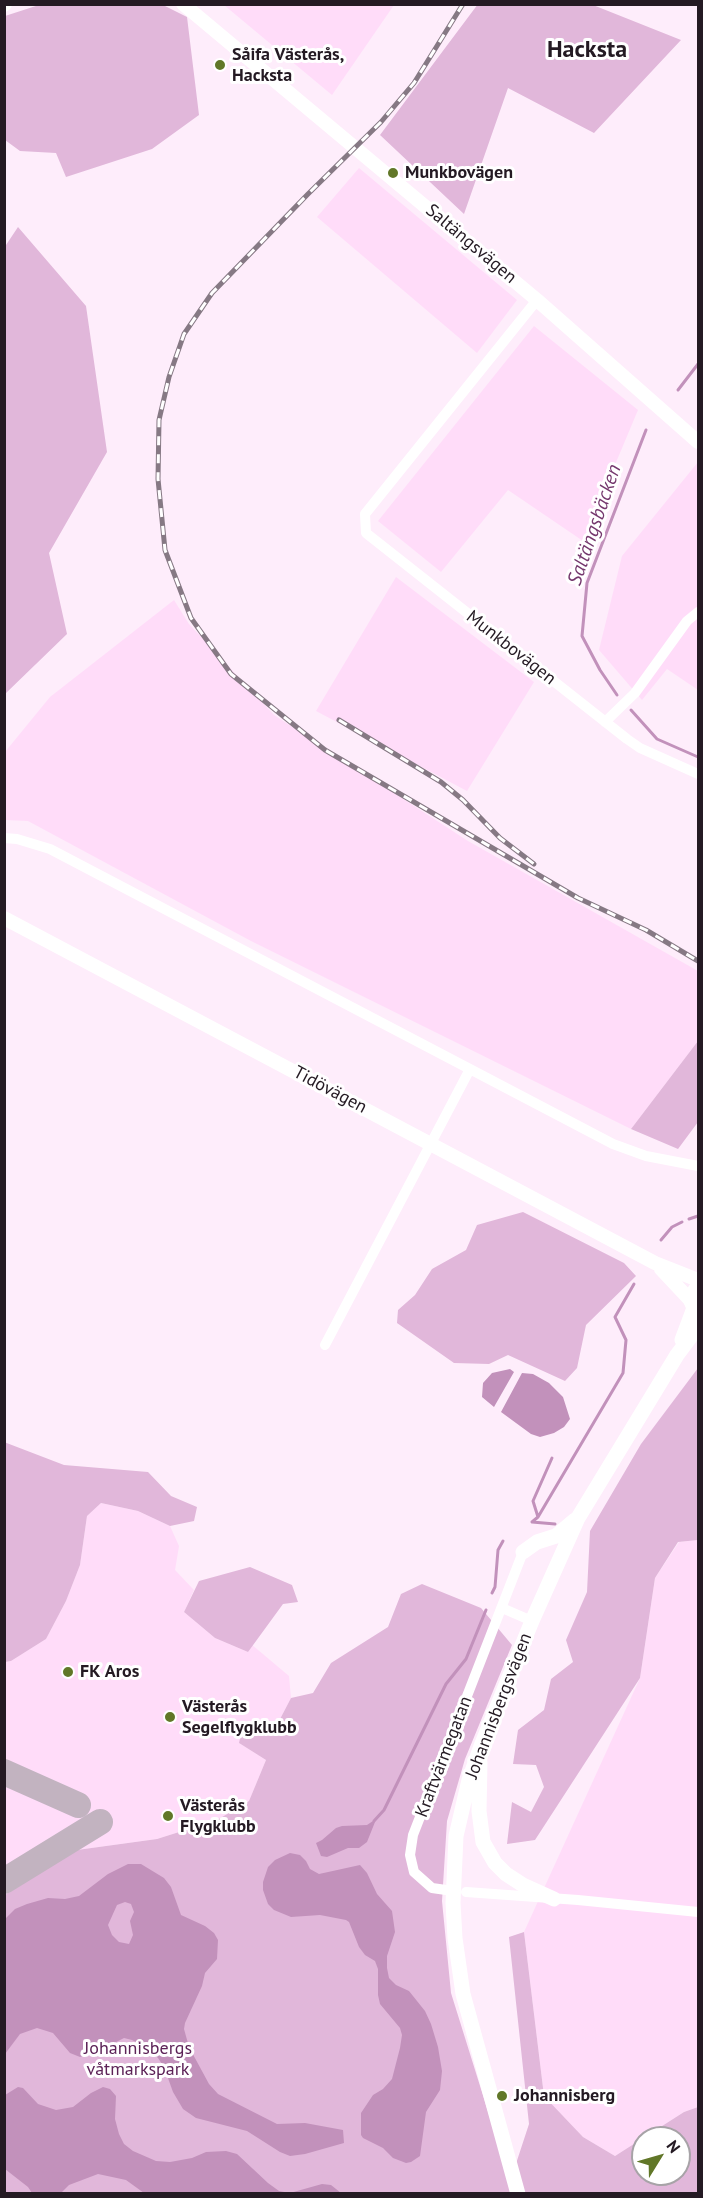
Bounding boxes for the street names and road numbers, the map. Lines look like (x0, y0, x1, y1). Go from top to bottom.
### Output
street label: Saltängsvägen (421, 200, 521, 288)
street label: Munkbovägen (462, 606, 560, 690)
street label: Tidövägen (290, 1062, 370, 1118)
street label: Johannisbergsvägen (461, 1630, 537, 1782)
street label: Kraftvärmegatan (411, 1693, 477, 1821)

